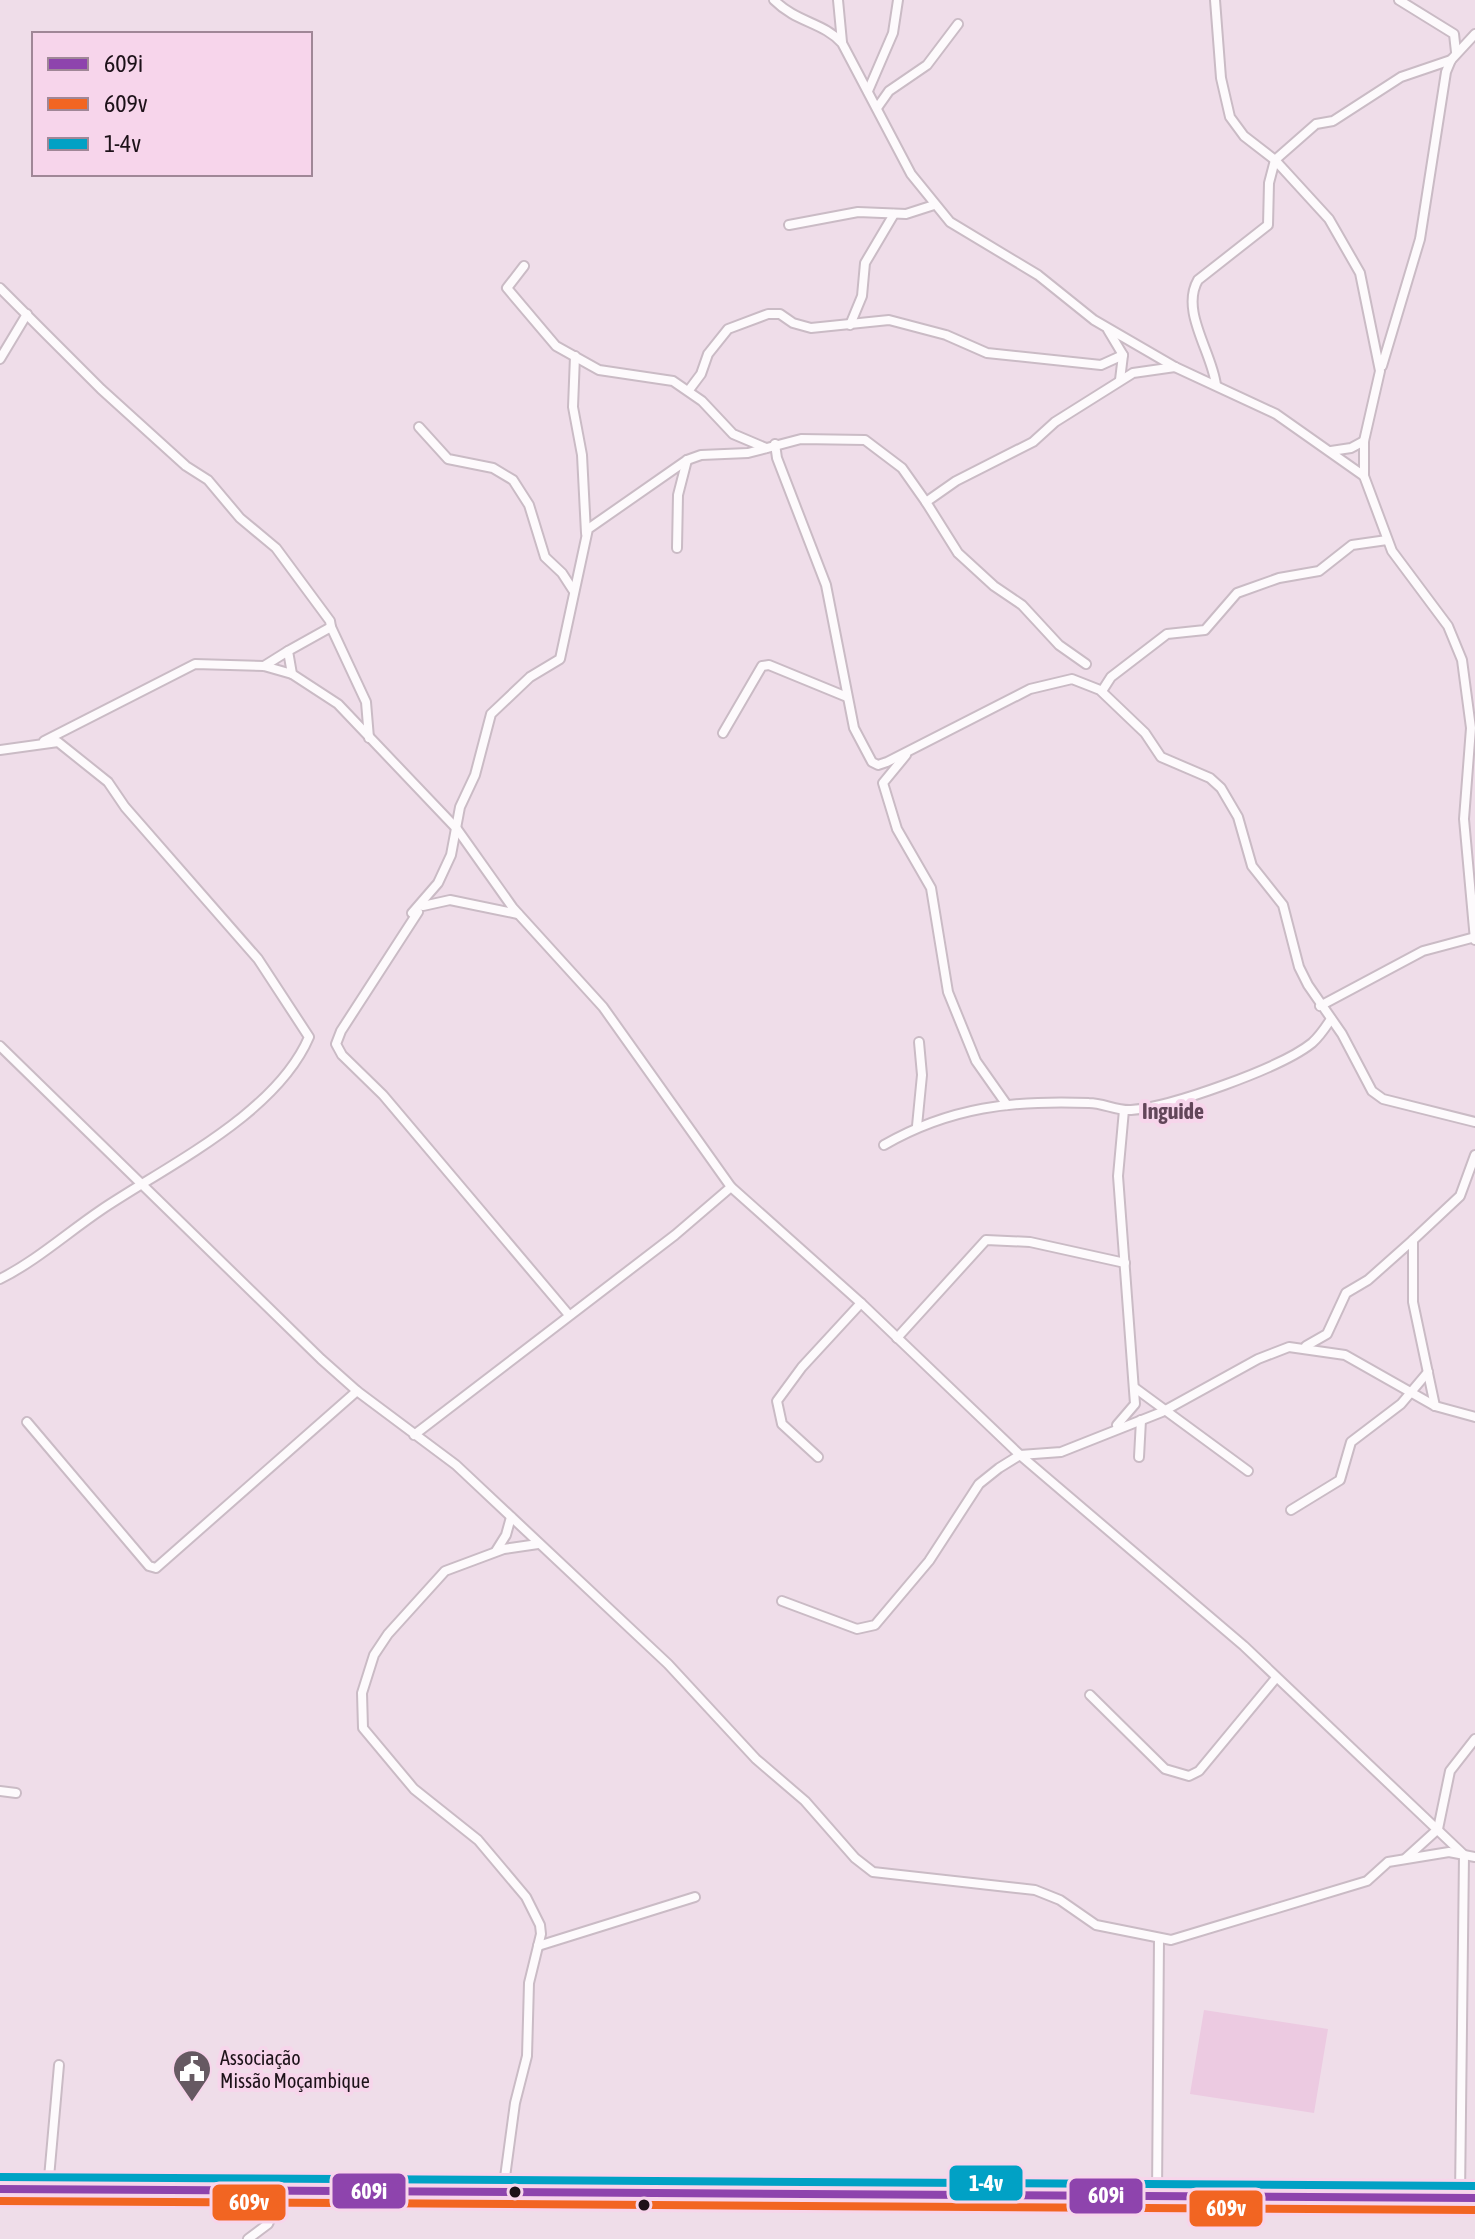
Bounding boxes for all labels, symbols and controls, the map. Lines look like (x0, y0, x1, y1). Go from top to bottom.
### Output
legend (32, 32, 312, 176)
text: 609i (104, 50, 143, 77)
text: 609v (104, 90, 148, 117)
text: 1-4v (104, 130, 141, 157)
district label: Inguide (1142, 1098, 1204, 1124)
place label: Associação Missão Moçambique (220, 2046, 370, 2092)
public building icon: Associação Missão Moçambique (171, 2048, 213, 2103)
line badge: 1-4v (948, 2164, 1024, 2202)
text: 1-4v (969, 2170, 1003, 2196)
line badge: 609i (331, 2172, 407, 2210)
line badge: 609i (1068, 2177, 1144, 2215)
text: 609i (351, 2178, 387, 2204)
text: 609i (1088, 2182, 1124, 2208)
line badge: 609v (211, 2183, 287, 2222)
unlabelled marker (507, 2184, 523, 2200)
text: 609v (229, 2189, 269, 2215)
line badge: 609v (1188, 2189, 1264, 2228)
text: 609v (1206, 2195, 1246, 2221)
unlabelled marker (636, 2197, 652, 2213)

